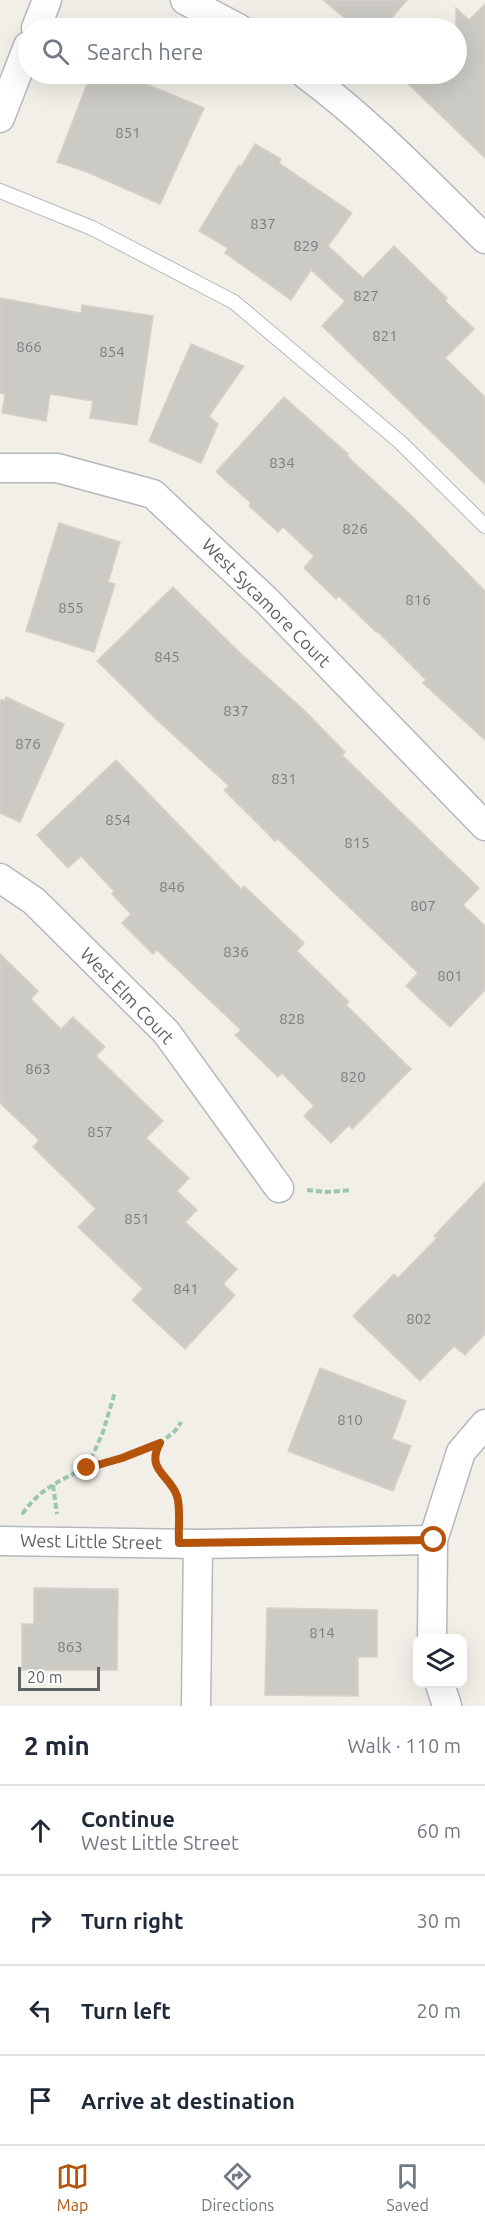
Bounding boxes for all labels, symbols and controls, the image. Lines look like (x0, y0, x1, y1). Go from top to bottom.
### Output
search box (18, 18, 467, 84)
icon: search (39, 35, 72, 68)
text: Search here (87, 39, 203, 64)
house number: 851 (115, 124, 141, 141)
house number: 837 (250, 215, 276, 232)
house number: 829 (293, 237, 319, 254)
house number: 827 (353, 287, 379, 304)
house number: 821 (372, 327, 398, 344)
house number: 866 (16, 338, 42, 355)
house number: 854 (99, 343, 125, 360)
house number: 834 (269, 454, 295, 471)
house number: 826 (342, 520, 368, 537)
street label: West Sycamore Court (198, 534, 335, 671)
house number: 816 (405, 591, 431, 608)
house number: 855 (58, 599, 84, 616)
house number: 845 (154, 648, 180, 665)
house number: 837 (223, 702, 249, 719)
house number: 876 (15, 735, 41, 752)
house number: 831 (271, 770, 297, 787)
house number: 854 (105, 811, 131, 828)
house number: 815 (344, 834, 370, 851)
house number: 846 (159, 878, 185, 895)
house number: 807 (410, 897, 436, 914)
street label: West Elm Court (77, 943, 179, 1047)
house number: 836 (223, 943, 249, 960)
house number: 801 (437, 967, 463, 984)
house number: 828 (279, 1010, 305, 1027)
house number: 863 (25, 1060, 51, 1077)
house number: 820 (340, 1068, 366, 1085)
house number: 857 (87, 1123, 113, 1140)
house number: 851 (124, 1210, 150, 1227)
house number: 841 (173, 1280, 199, 1297)
house number: 802 (406, 1310, 432, 1327)
house number: 810 (337, 1411, 363, 1428)
route end (73, 1454, 99, 1480)
route start (420, 1526, 446, 1552)
street label: West Little Street (20, 1530, 162, 1552)
house number: 814 (309, 1624, 335, 1641)
map controls (413, 1634, 467, 1688)
button: layers (413, 1634, 467, 1688)
house number: 863 (57, 1638, 83, 1655)
scale bar (18, 1664, 100, 1692)
text: 20 m (27, 1668, 63, 1686)
text: 2 min (24, 1731, 90, 1760)
text: Walk · 110 m (348, 1734, 461, 1757)
text: Continue (81, 1806, 175, 1831)
icon: ahead (24, 1814, 57, 1847)
text: 60 m (417, 1819, 461, 1842)
text: West Little Street (81, 1831, 239, 1854)
icon: right (24, 1904, 57, 1937)
text: Turn right (81, 1908, 183, 1933)
text: 30 m (417, 1909, 461, 1932)
icon: left (24, 1994, 57, 2027)
text: Turn left (81, 1998, 171, 2023)
text: 20 m (417, 1999, 461, 2022)
icon: arrive (24, 2084, 57, 2117)
text: Arrive at destination (81, 2088, 295, 2113)
tab: Map (56, 2160, 89, 2214)
tab: Directions (201, 2160, 274, 2214)
tab: Saved (386, 2160, 429, 2214)

